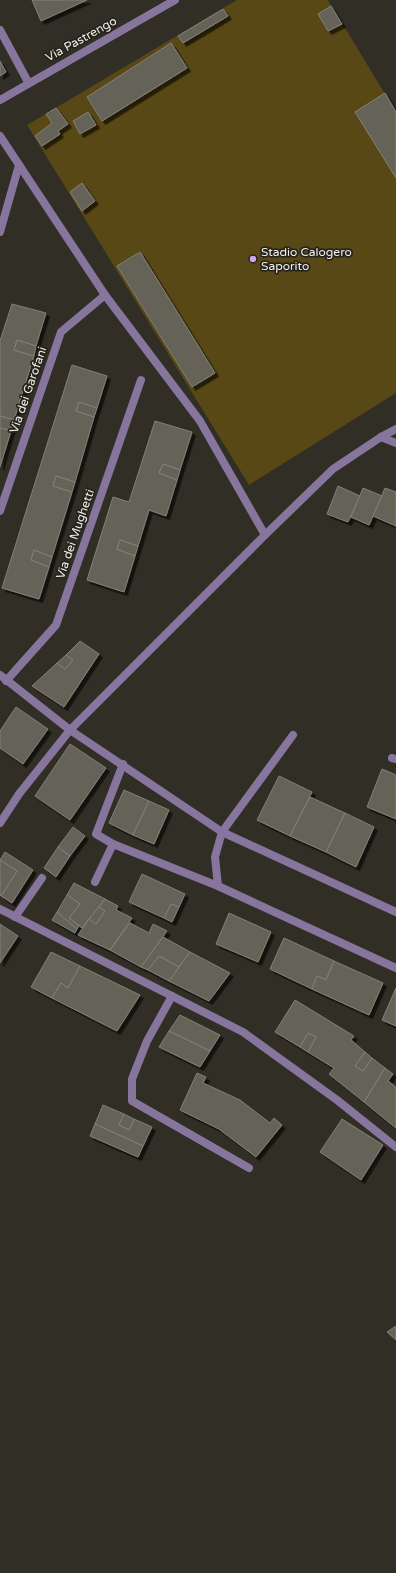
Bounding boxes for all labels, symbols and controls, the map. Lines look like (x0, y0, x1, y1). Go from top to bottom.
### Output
street label: Via Pastrengo (43, 14, 119, 64)
place label: Stadio Calogero Saporito (261, 245, 352, 273)
marker: Stadio Calogero Saporito (248, 254, 258, 264)
street label: Via dei Garofani (7, 345, 49, 435)
street label: Via dei Mughetti (53, 487, 97, 581)

